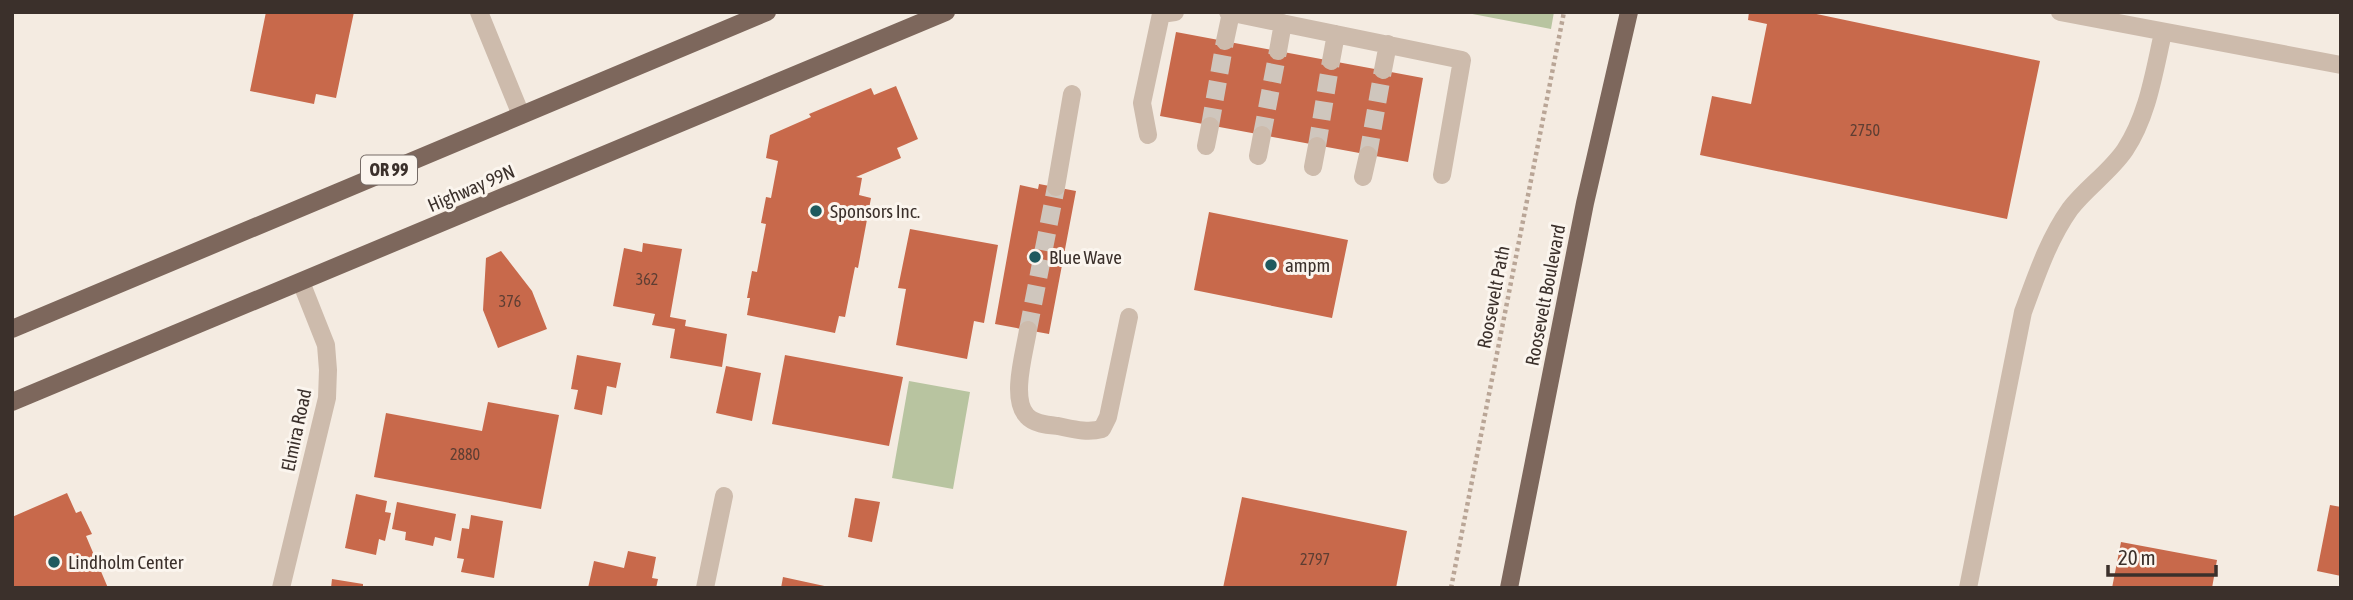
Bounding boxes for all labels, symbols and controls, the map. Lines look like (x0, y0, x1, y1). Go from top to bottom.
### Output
house number: 2750 (1850, 121, 1880, 139)
road number: OR 99 (361, 155, 417, 184)
street label: Highway 99N (424, 160, 518, 216)
place label: Sponsors Inc. (830, 200, 920, 222)
marker: Sponsors Inc. (808, 203, 824, 219)
street label: Roosevelt Boulevard (1521, 223, 1569, 367)
street label: Roosevelt Path (1472, 244, 1514, 350)
place label: Blue Wave (1049, 246, 1122, 268)
marker: Blue Wave (1027, 249, 1043, 265)
place label: ampm (1285, 254, 1330, 276)
marker: ampm (1263, 257, 1279, 273)
house number: 362 (636, 270, 658, 288)
house number: 376 (499, 292, 521, 310)
street label: Elmira Road (276, 387, 316, 473)
house number: 2880 (450, 445, 480, 463)
scale bar (2108, 534, 2216, 578)
text: 20 m (2118, 545, 2156, 569)
house number: 2797 (1300, 550, 1330, 568)
place label: Lindholm Center (68, 551, 184, 573)
marker: Lindholm Center (46, 554, 62, 570)

